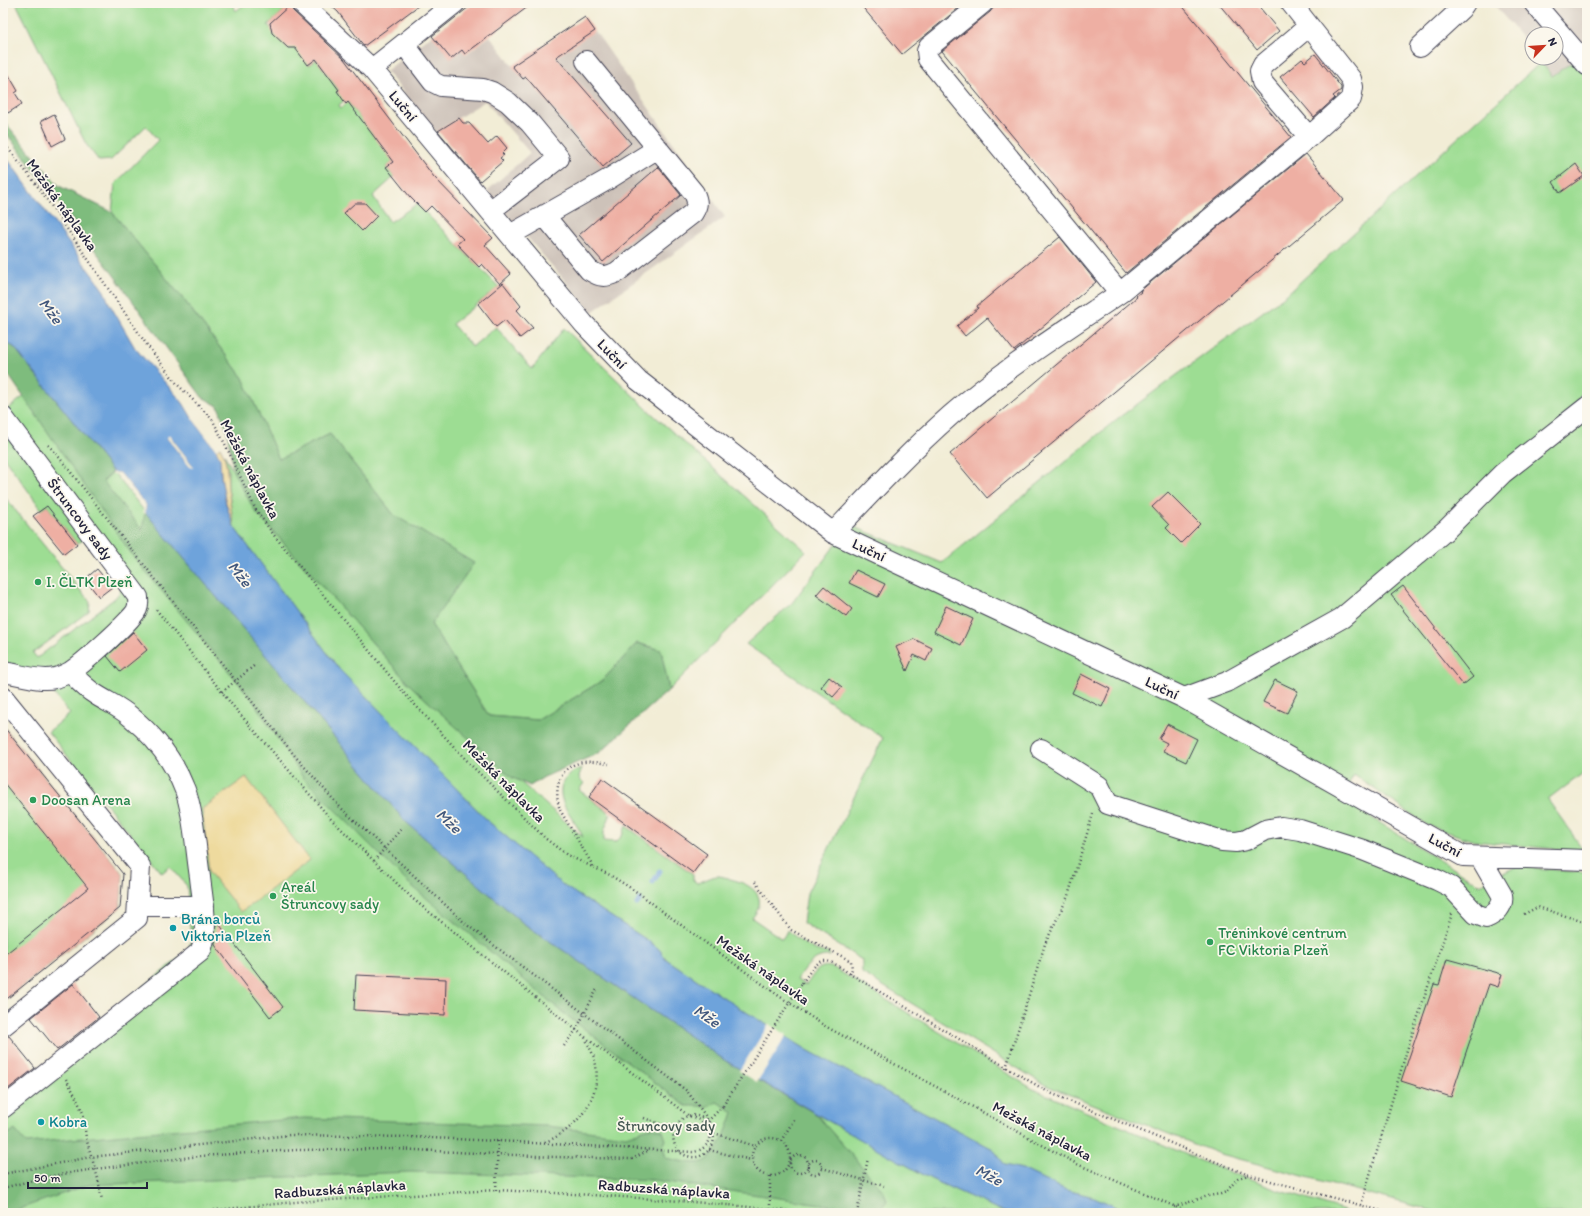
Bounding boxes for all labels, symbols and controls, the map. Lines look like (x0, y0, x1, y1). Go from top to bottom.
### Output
north arrow (1524, 26, 1564, 66)
text: N (1545, 36, 1560, 48)
street label: Luční (385, 87, 421, 125)
street label: Mežská náplavka (22, 155, 102, 255)
water label: Mže (35, 294, 68, 329)
street label: Luční (593, 335, 631, 373)
street label: Mežská náplavka (216, 416, 284, 522)
street label: Štruncovy sady (43, 474, 117, 564)
street label: Luční (849, 534, 889, 566)
water label: Mže (224, 557, 257, 592)
place label: I. ČLTK Plzeň (46, 573, 133, 591)
marker: I. ČLTK Plzeň (33, 577, 43, 587)
street label: Luční (1142, 672, 1182, 704)
street label: Mežská náplavka (459, 736, 550, 827)
place label: Doosan Arena (41, 791, 131, 809)
marker: Doosan Arena (28, 795, 38, 805)
water label: Mže (432, 805, 467, 838)
street label: Luční (1425, 829, 1465, 861)
place label: Areál Štruncovy sady (281, 878, 379, 913)
marker: Areál Štruncovy sady (268, 891, 278, 901)
place label: Brána borců Viktoria Plzeň (181, 910, 271, 945)
marker: Brána borců Viktoria Plzeň (168, 923, 178, 933)
place label: Tréninkové centrum FC Viktoria Plzeň (1218, 924, 1347, 959)
street label: Mežská náplavka (713, 931, 814, 1009)
marker: Tréninkové centrum FC Viktoria Plzeň (1205, 937, 1215, 947)
water label: Mže (690, 1000, 725, 1032)
street label: Mežská náplavka (989, 1097, 1095, 1165)
place label: Kobra (49, 1113, 88, 1131)
marker: Kobra (36, 1117, 46, 1127)
park label: Štruncovy sady (617, 1117, 715, 1135)
water label: Mže (972, 1160, 1007, 1191)
scale bar (28, 1164, 147, 1190)
text: 50 m (34, 1171, 60, 1185)
street label: Radbuzská náplavka (274, 1175, 407, 1203)
street label: Radbuzská náplavka (598, 1175, 731, 1203)

